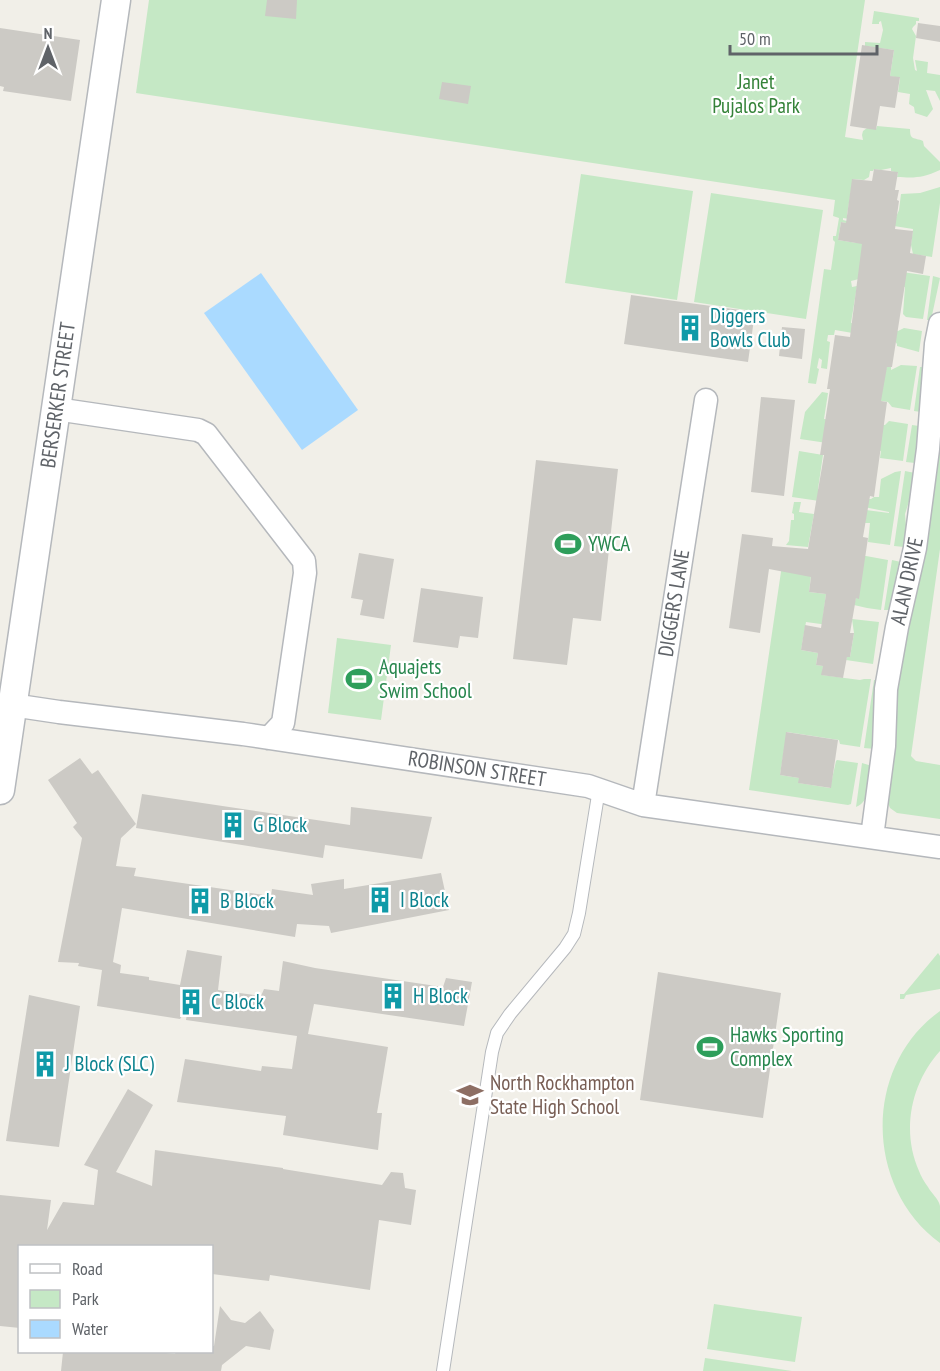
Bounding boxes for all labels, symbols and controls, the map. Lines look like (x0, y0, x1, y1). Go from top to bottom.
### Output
north arrow (18, 18, 78, 78)
scale bar (730, 18, 877, 56)
text: N (44, 23, 52, 43)
text: 50 m (739, 27, 771, 50)
park label: Janet Pujalos Park (712, 68, 800, 119)
place label: Diggers Bowls Club (710, 302, 790, 353)
building icon: Diggers Bowls Club (675, 313, 705, 343)
street label: BERSERKER STREET (34, 320, 81, 470)
sports icon: YWCA (553, 529, 583, 559)
place label: YWCA (588, 530, 630, 557)
street label: ALAN DRIVE (884, 534, 929, 627)
street label: DIGGERS LANE (652, 547, 695, 658)
place label: Aquajets Swim School (379, 653, 472, 704)
sports icon: Aquajets Swim School (344, 664, 374, 694)
street label: ROBINSON STREET (406, 744, 549, 793)
building icon: G Block (218, 810, 248, 840)
place label: G Block (253, 811, 307, 838)
building icon: I Block (365, 885, 395, 915)
building icon: B Block (185, 886, 215, 916)
place label: I Block (400, 886, 449, 913)
place label: B Block (220, 887, 274, 914)
building icon: H Block (378, 981, 408, 1011)
place label: H Block (413, 982, 468, 1009)
building icon: C Block (176, 987, 206, 1017)
place label: C Block (211, 988, 264, 1015)
place label: Hawks Sporting Complex (730, 1021, 844, 1072)
sports icon: Hawks Sporting Complex (695, 1032, 725, 1062)
building icon: J Block (SLC) (30, 1049, 60, 1079)
place label: J Block (SLC) (64, 1050, 154, 1077)
place label: North Rockhampton State High School (490, 1069, 634, 1120)
school or university icon: North Rockhampton State High School (455, 1080, 485, 1110)
legend (18, 1245, 213, 1353)
text: Road (72, 1257, 103, 1280)
text: Park (72, 1287, 99, 1310)
text: Water (72, 1317, 108, 1340)

